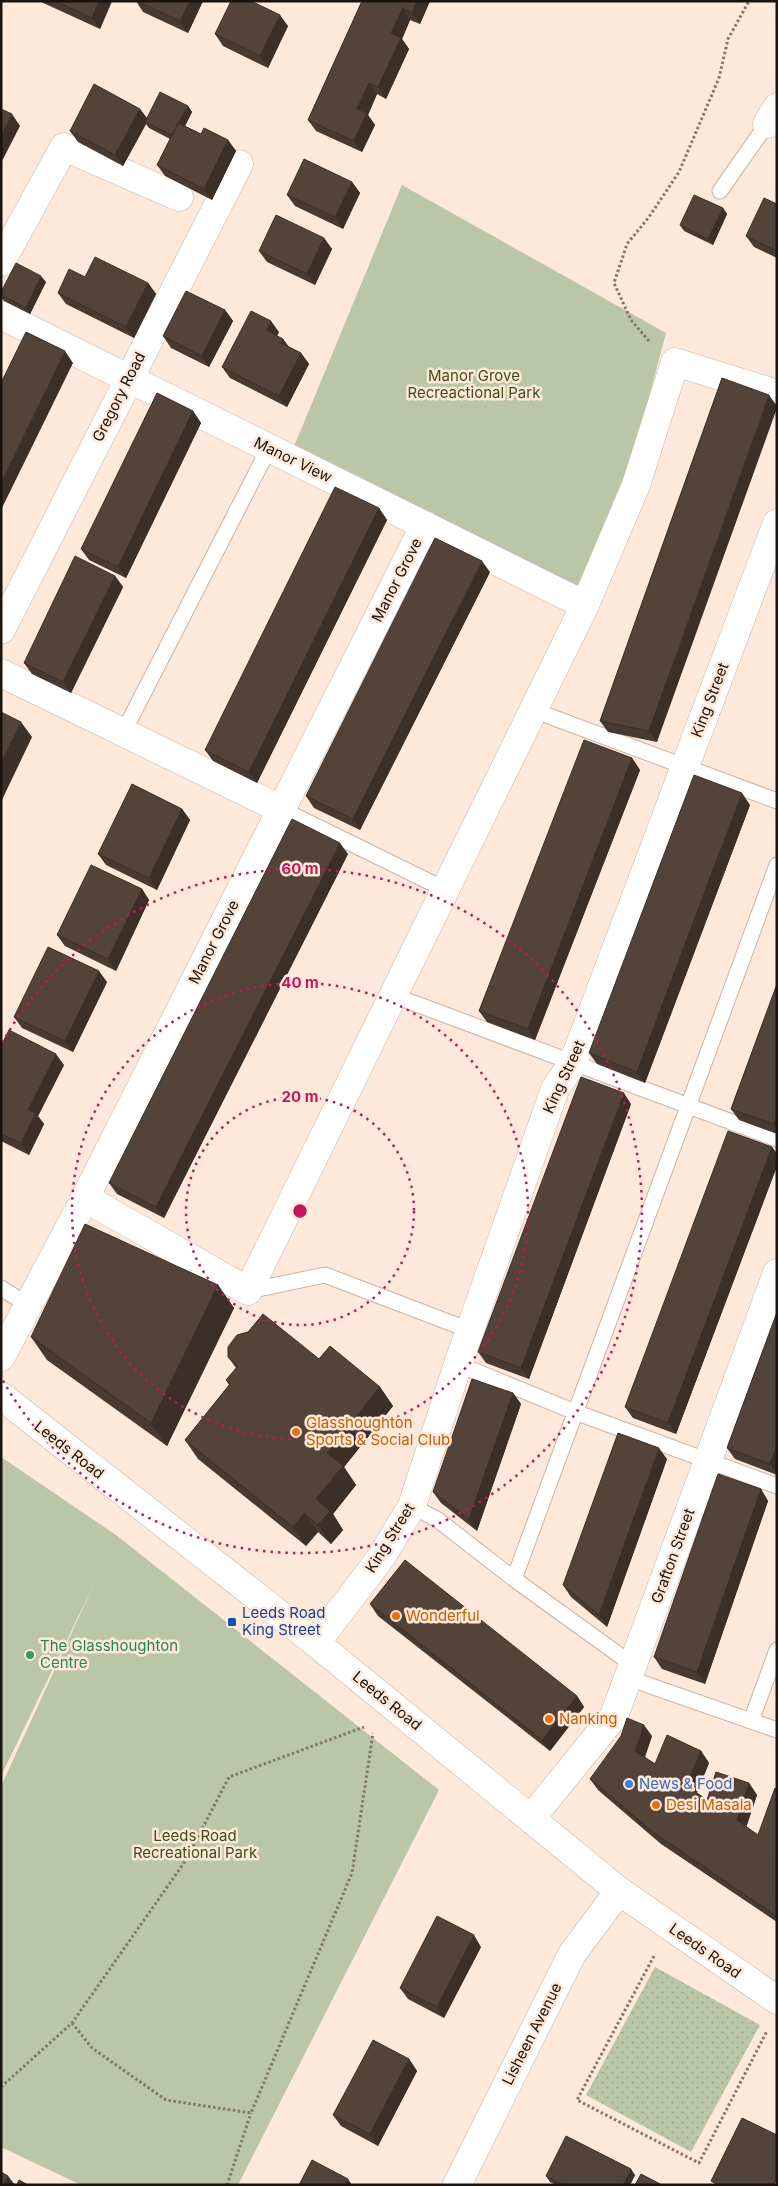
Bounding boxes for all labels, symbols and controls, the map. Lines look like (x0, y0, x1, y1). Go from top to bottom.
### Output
street label: Gregory Road (88, 349, 149, 445)
park label: Manor Grove Recreactional Park (408, 366, 541, 402)
street label: Manor View (251, 433, 335, 487)
street label: Manor Grove (367, 535, 426, 625)
street label: King Street (687, 660, 733, 740)
text: 60 m (281, 859, 319, 878)
street label: Manor Grove (184, 897, 243, 987)
text: 40 m (281, 973, 319, 992)
street label: King Street (538, 1037, 589, 1116)
text: 20 m (282, 1087, 318, 1106)
centre of rings (291, 1202, 309, 1220)
place label: Glasshoughton Sports & Social Club (306, 1413, 450, 1449)
street label: Leeds Road (31, 1416, 108, 1483)
marker: Glasshoughton Sports & Social Club (290, 1426, 302, 1438)
street label: King Street (361, 1499, 418, 1576)
street label: Grafton Street (647, 1506, 698, 1606)
place label: Leeds Road King Street (242, 1603, 325, 1639)
place label: Wonderful (406, 1606, 480, 1625)
marker: Wonderful (390, 1610, 402, 1622)
marker: Leeds Road King Street (226, 1616, 238, 1628)
place label: The Glasshoughton Centre (40, 1636, 178, 1672)
marker: The Glasshoughton Centre (24, 1649, 36, 1661)
street label: Leeds Road (349, 1667, 426, 1734)
place label: Nanking (559, 1709, 618, 1728)
marker: Nanking (543, 1713, 555, 1725)
place label: News & Food (639, 1774, 733, 1793)
marker: News & Food (623, 1778, 635, 1790)
place label: Desi Masala (666, 1795, 752, 1814)
marker: Desi Masala (650, 1799, 662, 1811)
park label: Leeds Road Recreational Park (133, 1826, 258, 1862)
street label: Leeds Road (666, 1919, 745, 1982)
street label: Lisheen Avenue (498, 1979, 565, 2088)

